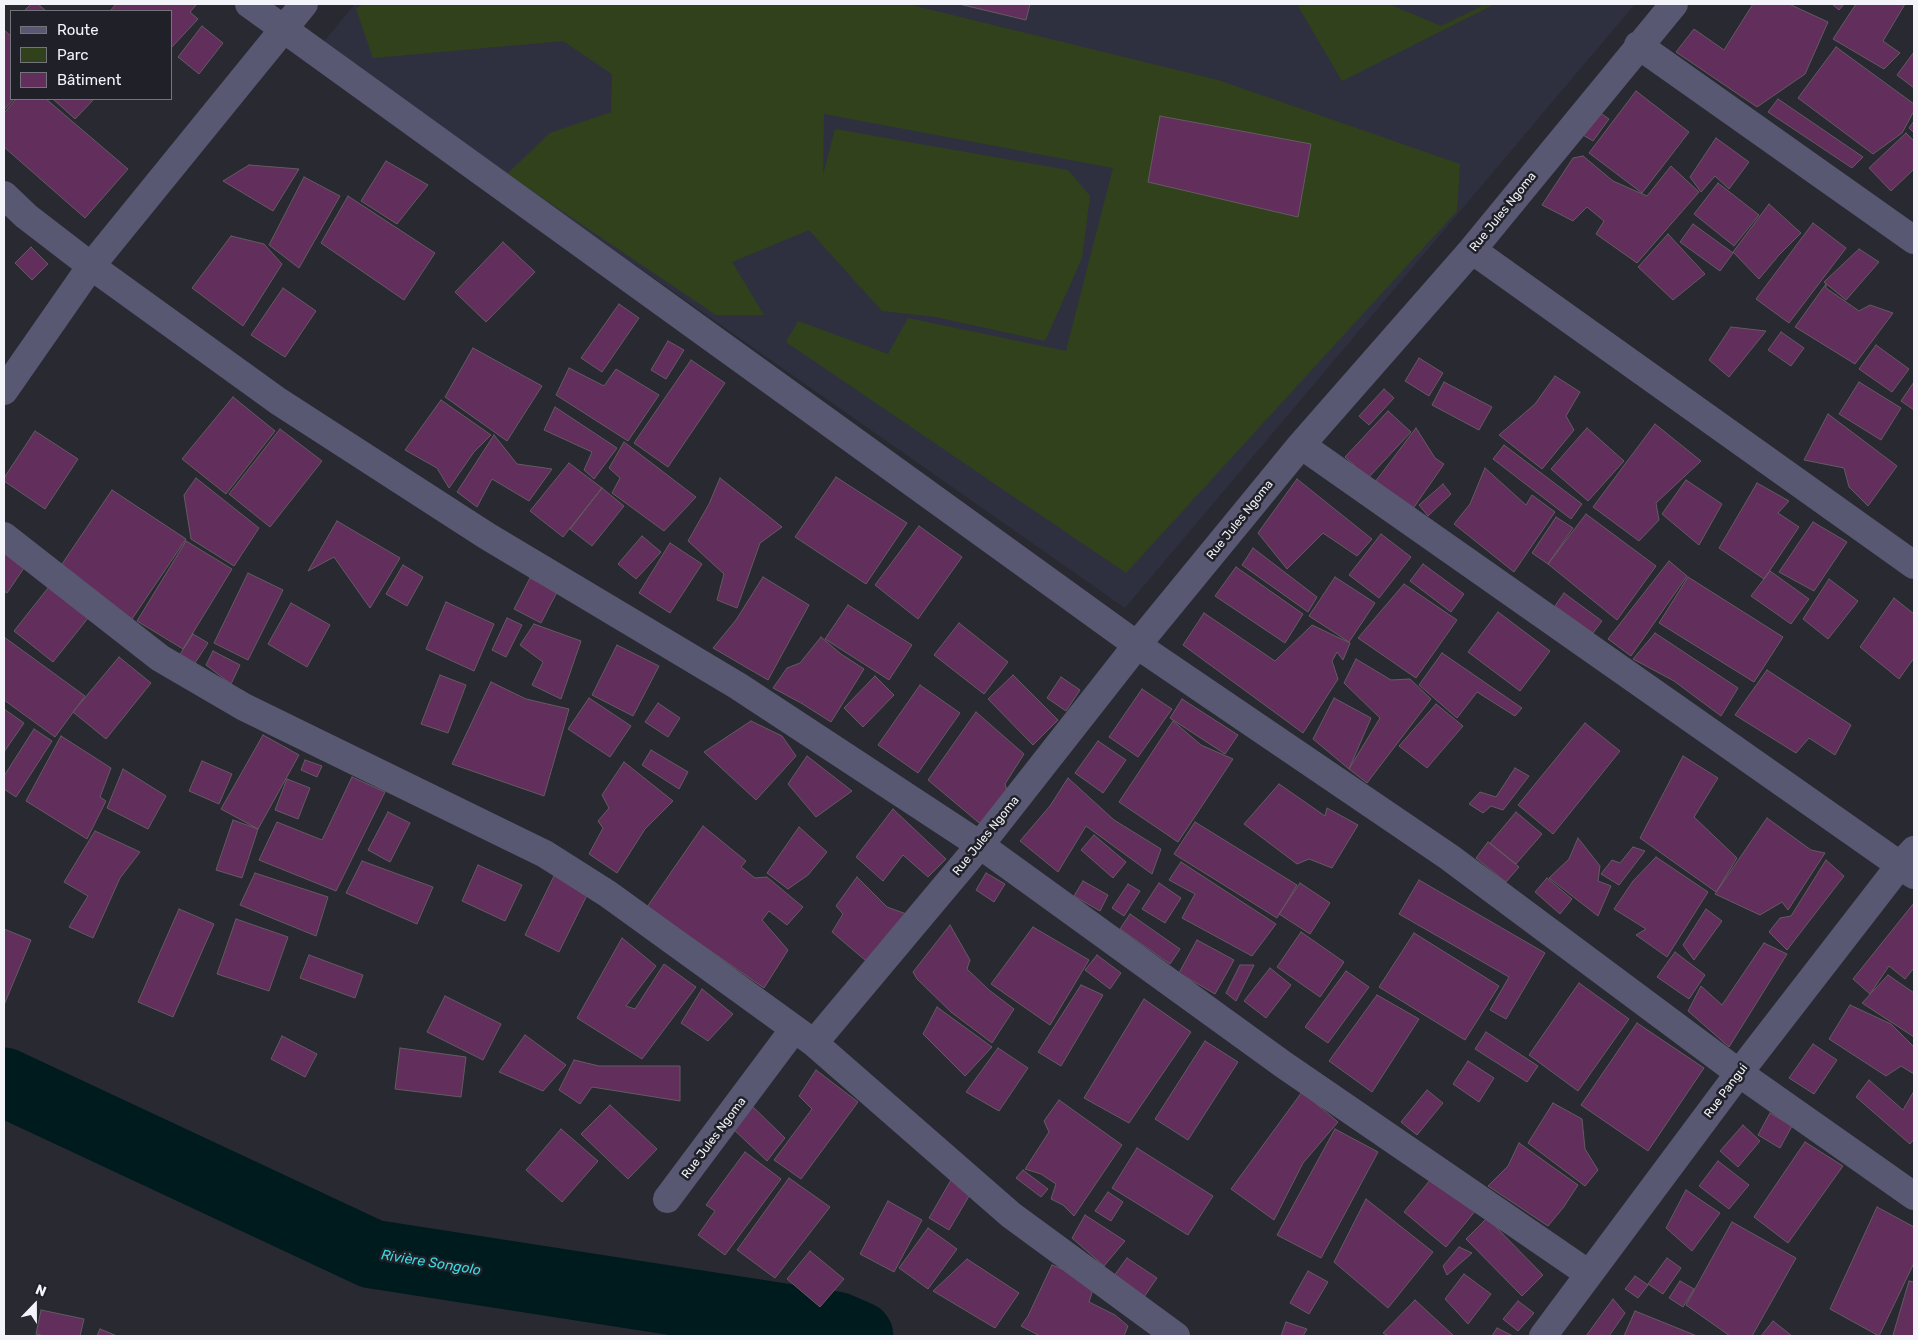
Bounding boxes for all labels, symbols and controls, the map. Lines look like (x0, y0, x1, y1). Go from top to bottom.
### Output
legend (10, 10, 172, 100)
text: Route (57, 21, 99, 39)
text: Parc (57, 46, 89, 64)
text: Bâtiment (57, 71, 121, 89)
street label: Rue Jules Ngoma (1467, 169, 1539, 255)
street label: Rue Jules Ngoma (1204, 477, 1276, 563)
street label: Rue Jules Ngoma (950, 793, 1022, 879)
street label: Rue Pangui (1701, 1061, 1751, 1121)
street label: Rue Jules Ngoma (679, 1095, 749, 1181)
water label: Rivière Songolo (380, 1247, 482, 1279)
north arrow (10, 1280, 60, 1330)
text: N (33, 1281, 49, 1300)

